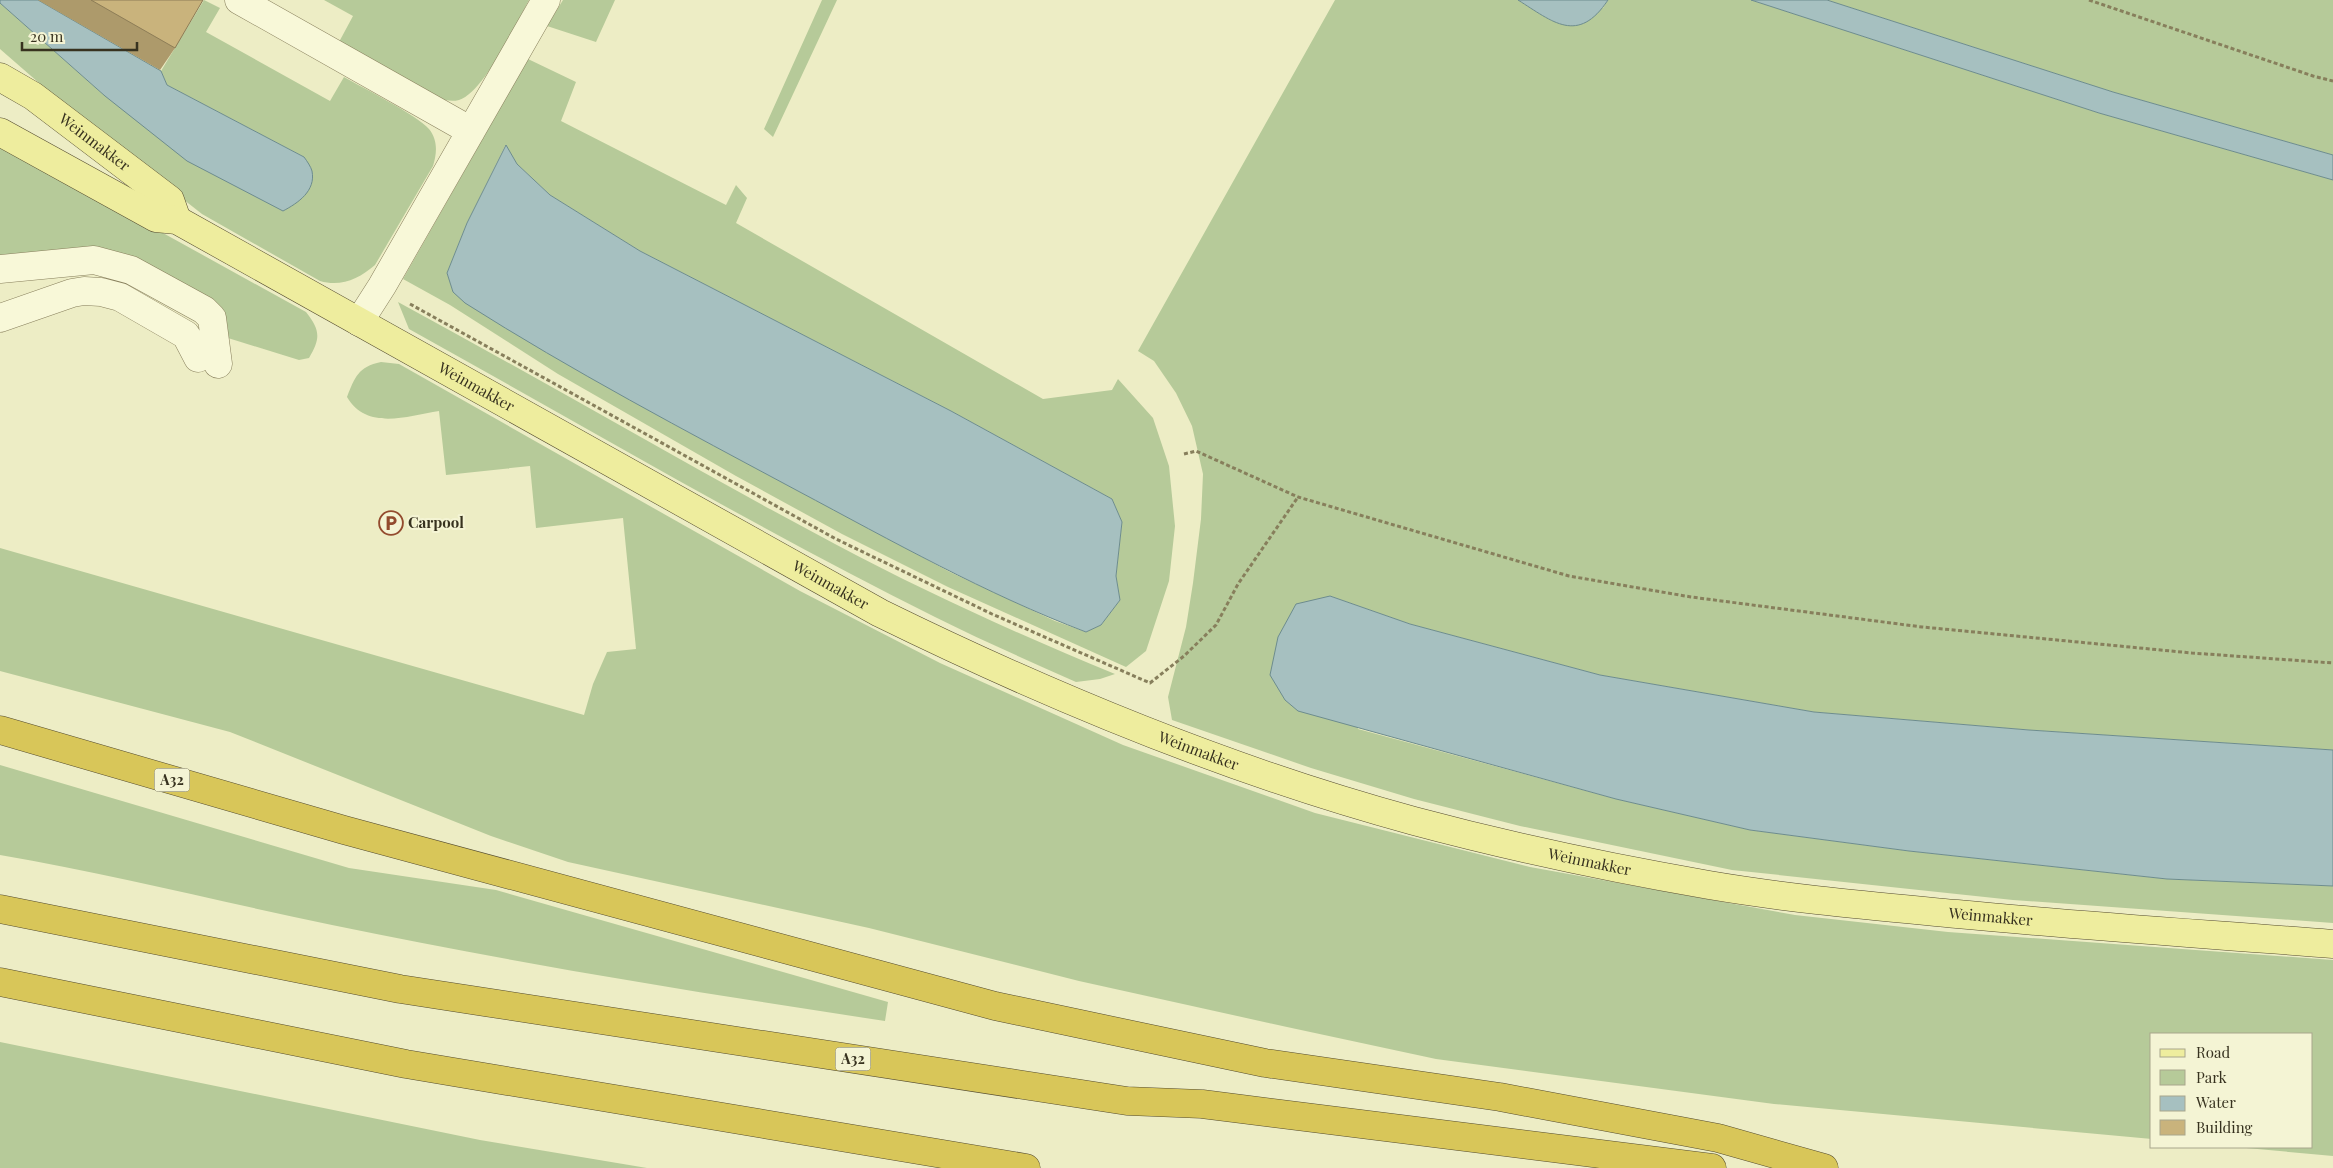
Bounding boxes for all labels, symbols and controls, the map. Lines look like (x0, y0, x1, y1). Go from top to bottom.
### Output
scale bar (22, 20, 138, 52)
text: 20 m (30, 26, 64, 46)
street label: Weinmakker (54, 108, 135, 175)
street label: Weinmakker (434, 357, 519, 416)
parking icon: Carpool (378, 510, 404, 536)
place label: Carpool (408, 512, 464, 532)
street label: Weinmakker (789, 555, 873, 614)
street label: Weinmakker (1155, 726, 1242, 774)
road number: A32 (154, 768, 190, 792)
street label: Weinmakker (1545, 843, 1633, 880)
street label: Weinmakker (1947, 902, 2034, 930)
legend (2150, 1033, 2313, 1148)
text: Road (2196, 1042, 2230, 1062)
road number: A32 (836, 1048, 870, 1070)
text: Park (2196, 1067, 2228, 1087)
text: Water (2195, 1092, 2236, 1112)
text: Building (2196, 1117, 2253, 1137)

